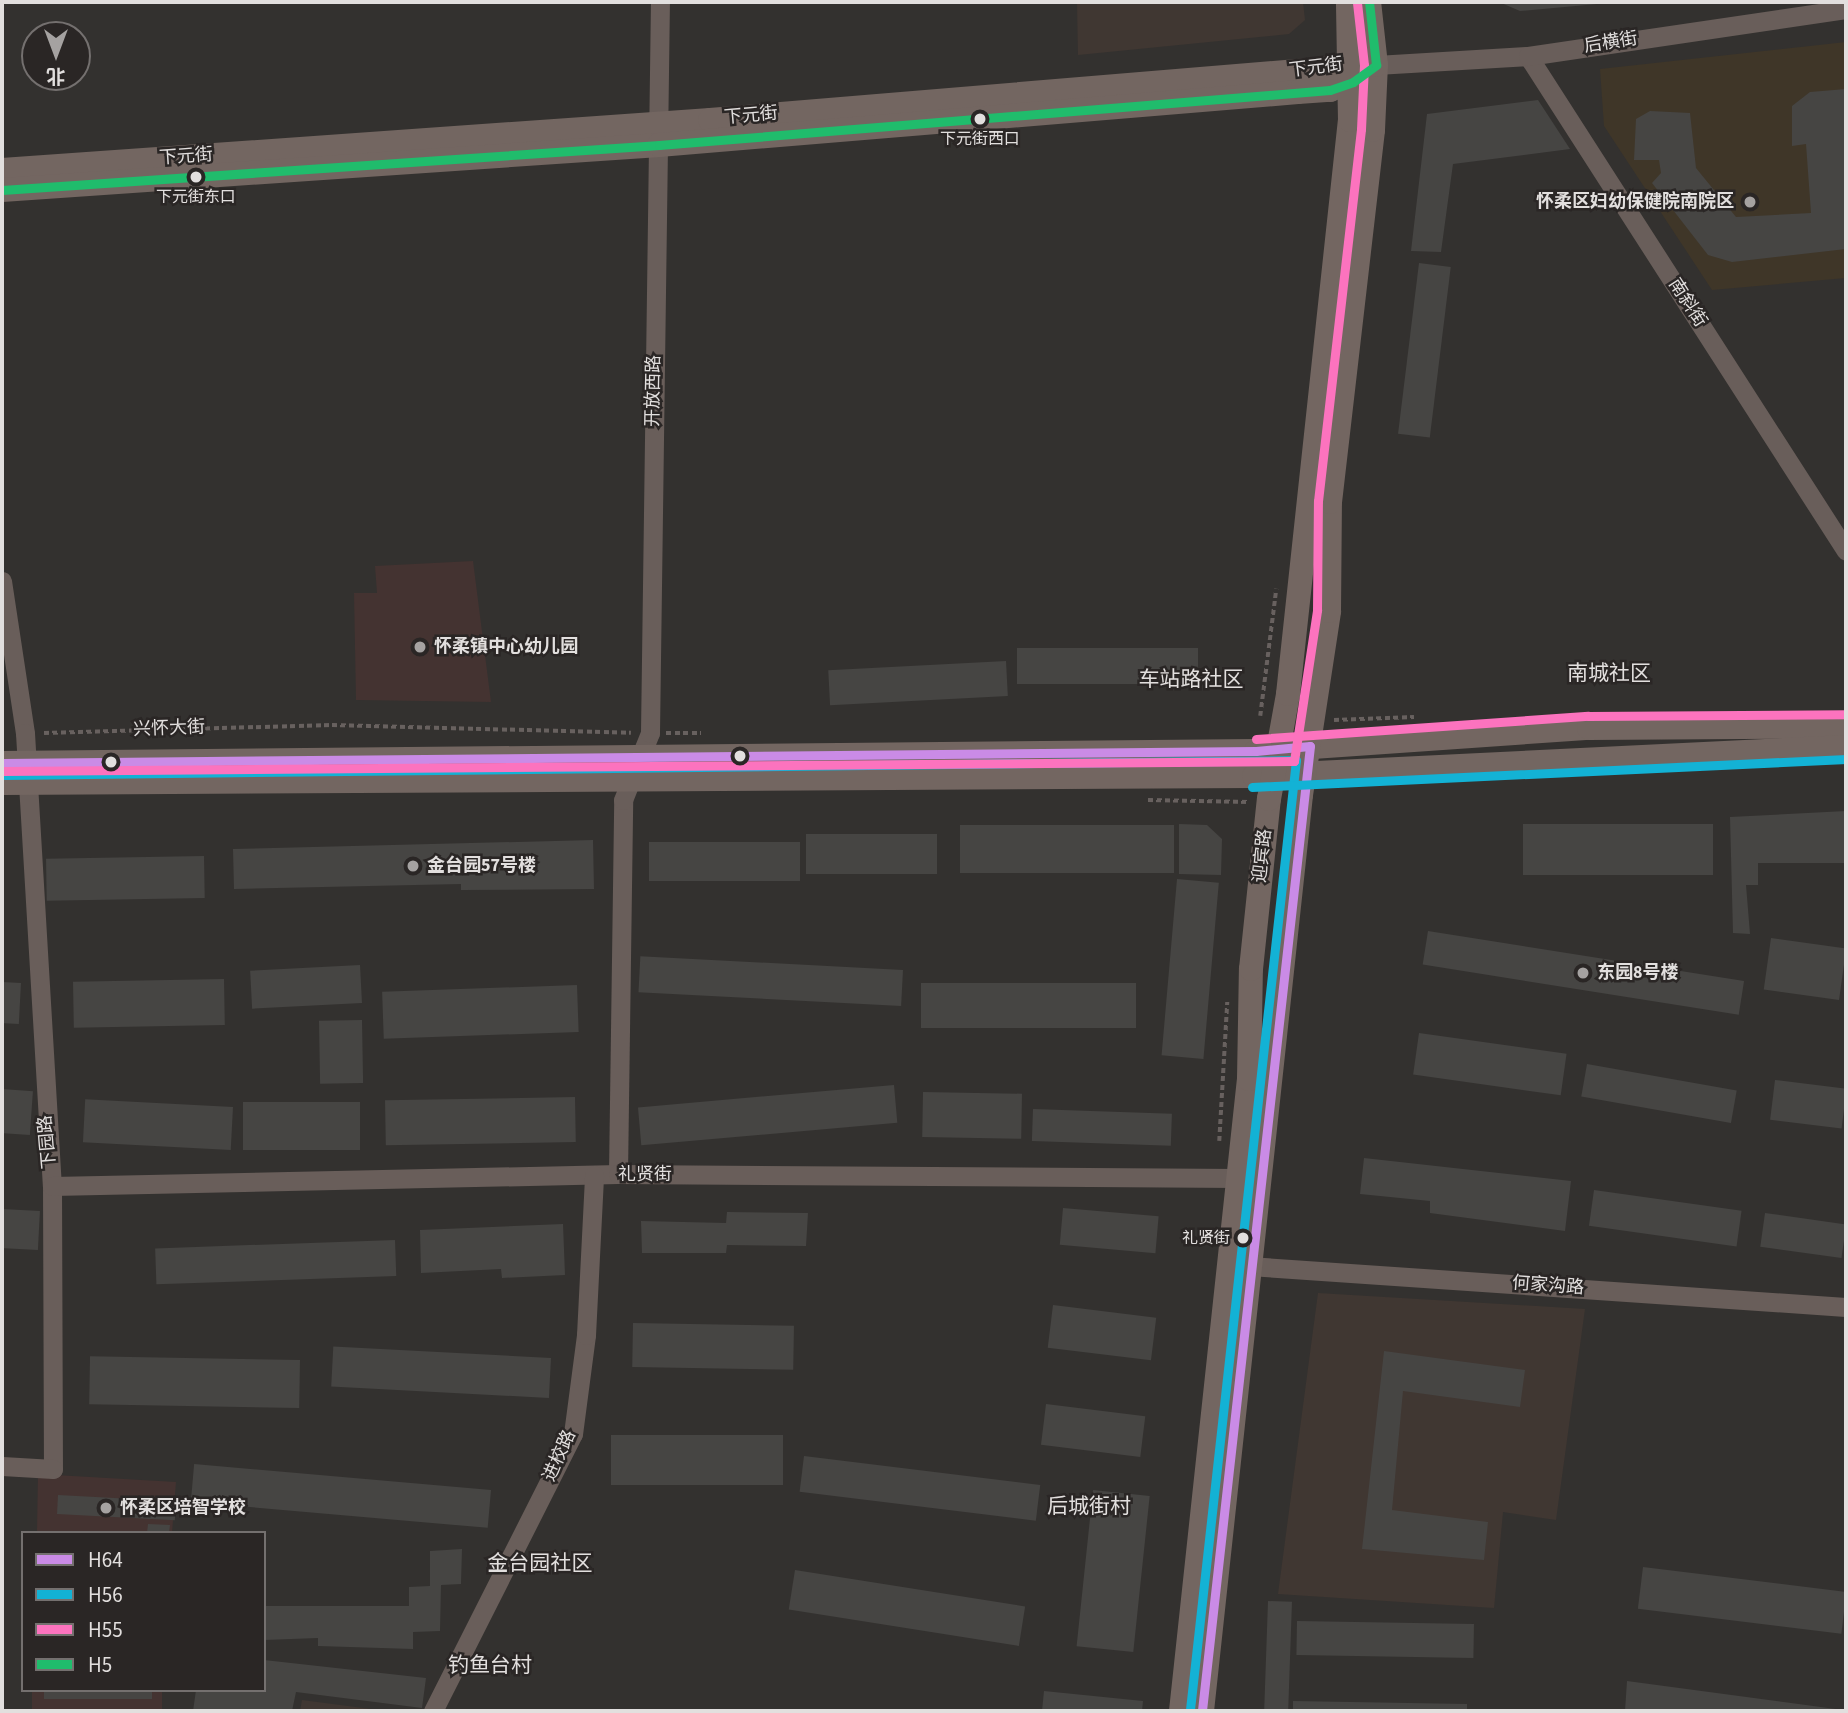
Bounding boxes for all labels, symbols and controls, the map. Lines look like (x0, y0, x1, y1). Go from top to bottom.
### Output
north arrow (21, 21, 91, 91)
street label: 后横街 (1583, 28, 1639, 58)
street label: 下元街 (1288, 54, 1344, 82)
text: 北 (47, 62, 66, 89)
street label: 下元街 (723, 103, 779, 129)
marker: 下元街西口 (973, 112, 987, 126)
place label: 下元街西口 (940, 129, 1020, 149)
street label: 下元街 (158, 144, 214, 170)
marker: 下元街东口 (189, 170, 203, 184)
place label: 下元街东口 (156, 187, 236, 207)
place label: 怀柔区妇幼保健院南院区 (1536, 191, 1734, 213)
marker: 怀柔区妇幼保健院南院区 (1740, 192, 1760, 212)
street label: 南斜街 (1663, 274, 1711, 332)
street label: 开放西路 (643, 355, 665, 427)
place label: 怀柔镇中心幼儿园 (434, 636, 578, 658)
marker: 怀柔镇中心幼儿园 (412, 639, 428, 655)
district label: 南城社区 (1567, 660, 1651, 686)
district label: 车站路社区 (1139, 666, 1243, 692)
street label: 兴怀大街 (133, 717, 205, 741)
unlabelled marker (733, 749, 747, 763)
unlabelled marker (104, 755, 118, 769)
street label: 迎宾路 (1249, 828, 1277, 884)
place label: 金台园57号楼 (427, 855, 536, 877)
marker: 金台园57号楼 (405, 858, 421, 874)
place label: 东园8号楼 (1597, 962, 1679, 984)
marker: 东园8号楼 (1575, 965, 1591, 981)
street label: 下园路 (35, 1114, 61, 1170)
street label: 礼贤街 (618, 1164, 672, 1186)
place label: 礼贤街 (1182, 1228, 1230, 1248)
marker: 礼贤街 (1236, 1231, 1250, 1245)
street label: 何家沟路 (1511, 1273, 1585, 1299)
street label: 进校路 (539, 1427, 581, 1485)
district label: 后城街村 (1047, 1493, 1131, 1519)
place label: 怀柔区培智学校 (120, 1497, 246, 1519)
marker: 怀柔区培智学校 (98, 1500, 114, 1516)
legend (21, 1531, 266, 1692)
text: H64 (88, 1545, 123, 1575)
district label: 金台园社区 (488, 1550, 592, 1576)
text: H56 (88, 1580, 123, 1610)
text: H55 (88, 1615, 123, 1645)
text: H5 (88, 1650, 112, 1680)
district label: 钓鱼台村 (448, 1652, 532, 1678)

